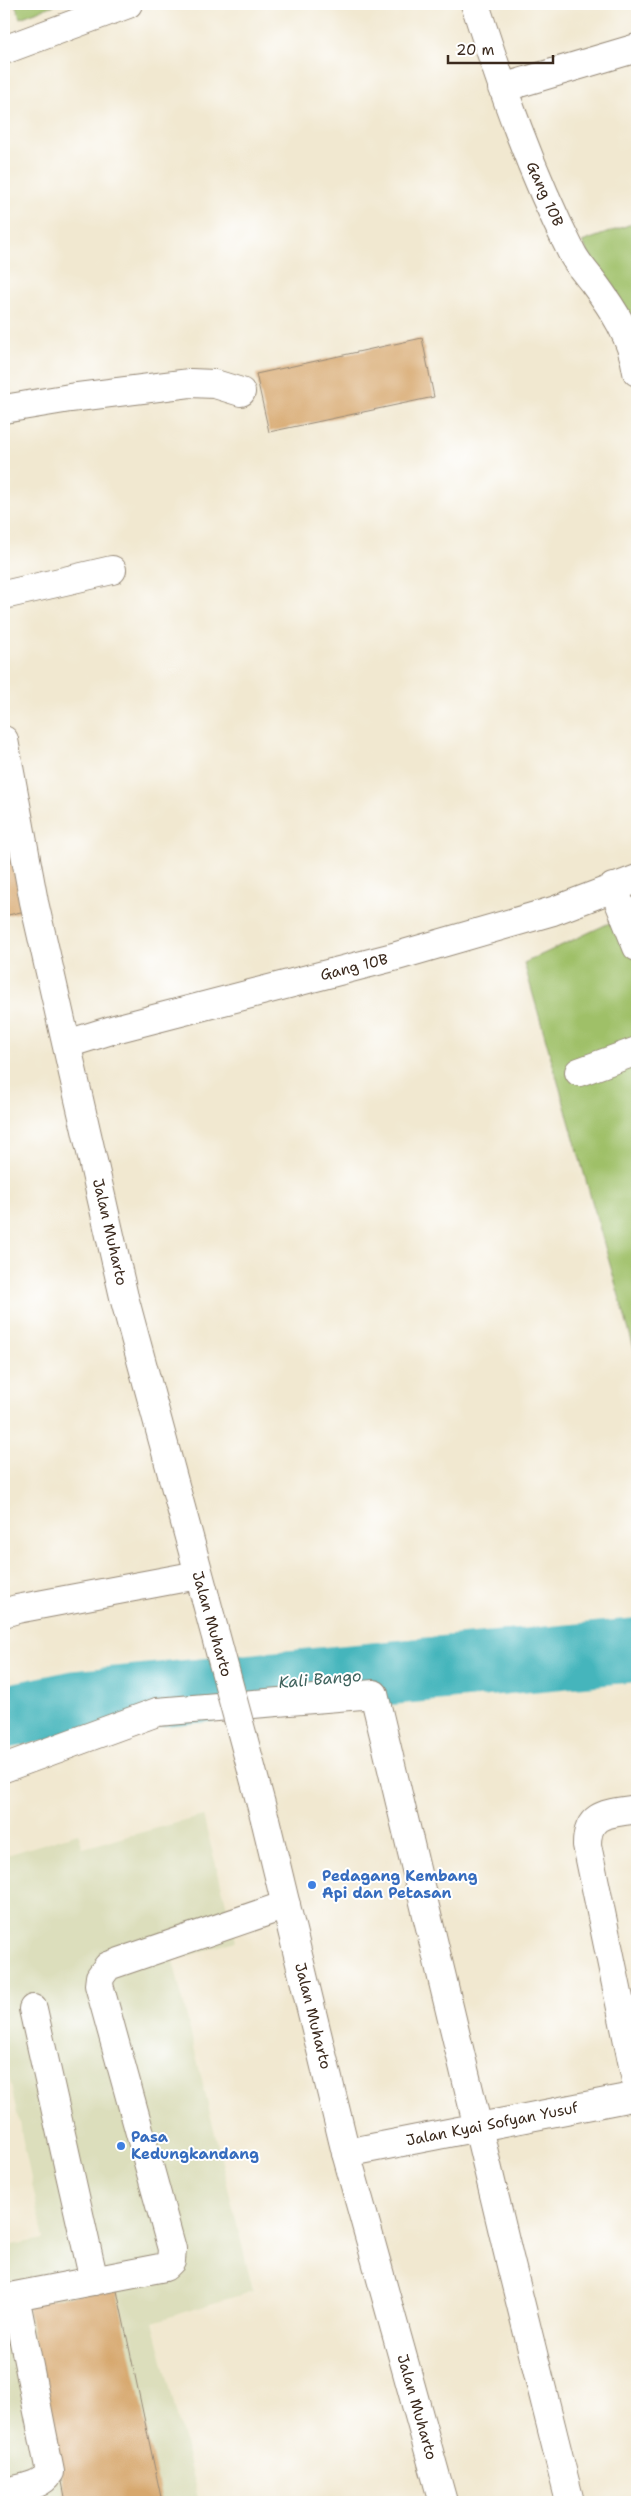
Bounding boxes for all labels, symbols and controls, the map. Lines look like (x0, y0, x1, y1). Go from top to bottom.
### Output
scale bar (448, 32, 554, 64)
text: 20 m (456, 40, 495, 60)
street label: Gang 10B (522, 158, 568, 230)
street label: Gang 10B (318, 949, 390, 985)
street label: Jalan Muharto (88, 1177, 132, 1287)
street label: Jalan Muharto (187, 1569, 237, 1679)
water label: Kali Bango (278, 1665, 363, 1693)
place label: Pedagang Kembang Api dan Petasan (322, 1866, 478, 1903)
marker: Pedagang Kembang Api dan Petasan (306, 1879, 318, 1891)
street label: Jalan Muharto (290, 1961, 336, 2071)
street label: Jalan Kyai Sofyan Yusuf (404, 2097, 580, 2150)
place label: Pasa Kedungkandang (131, 2127, 259, 2164)
marker: Pasa Kedungkandang (115, 2140, 127, 2152)
street label: Jalan Muharto (392, 2352, 442, 2462)

